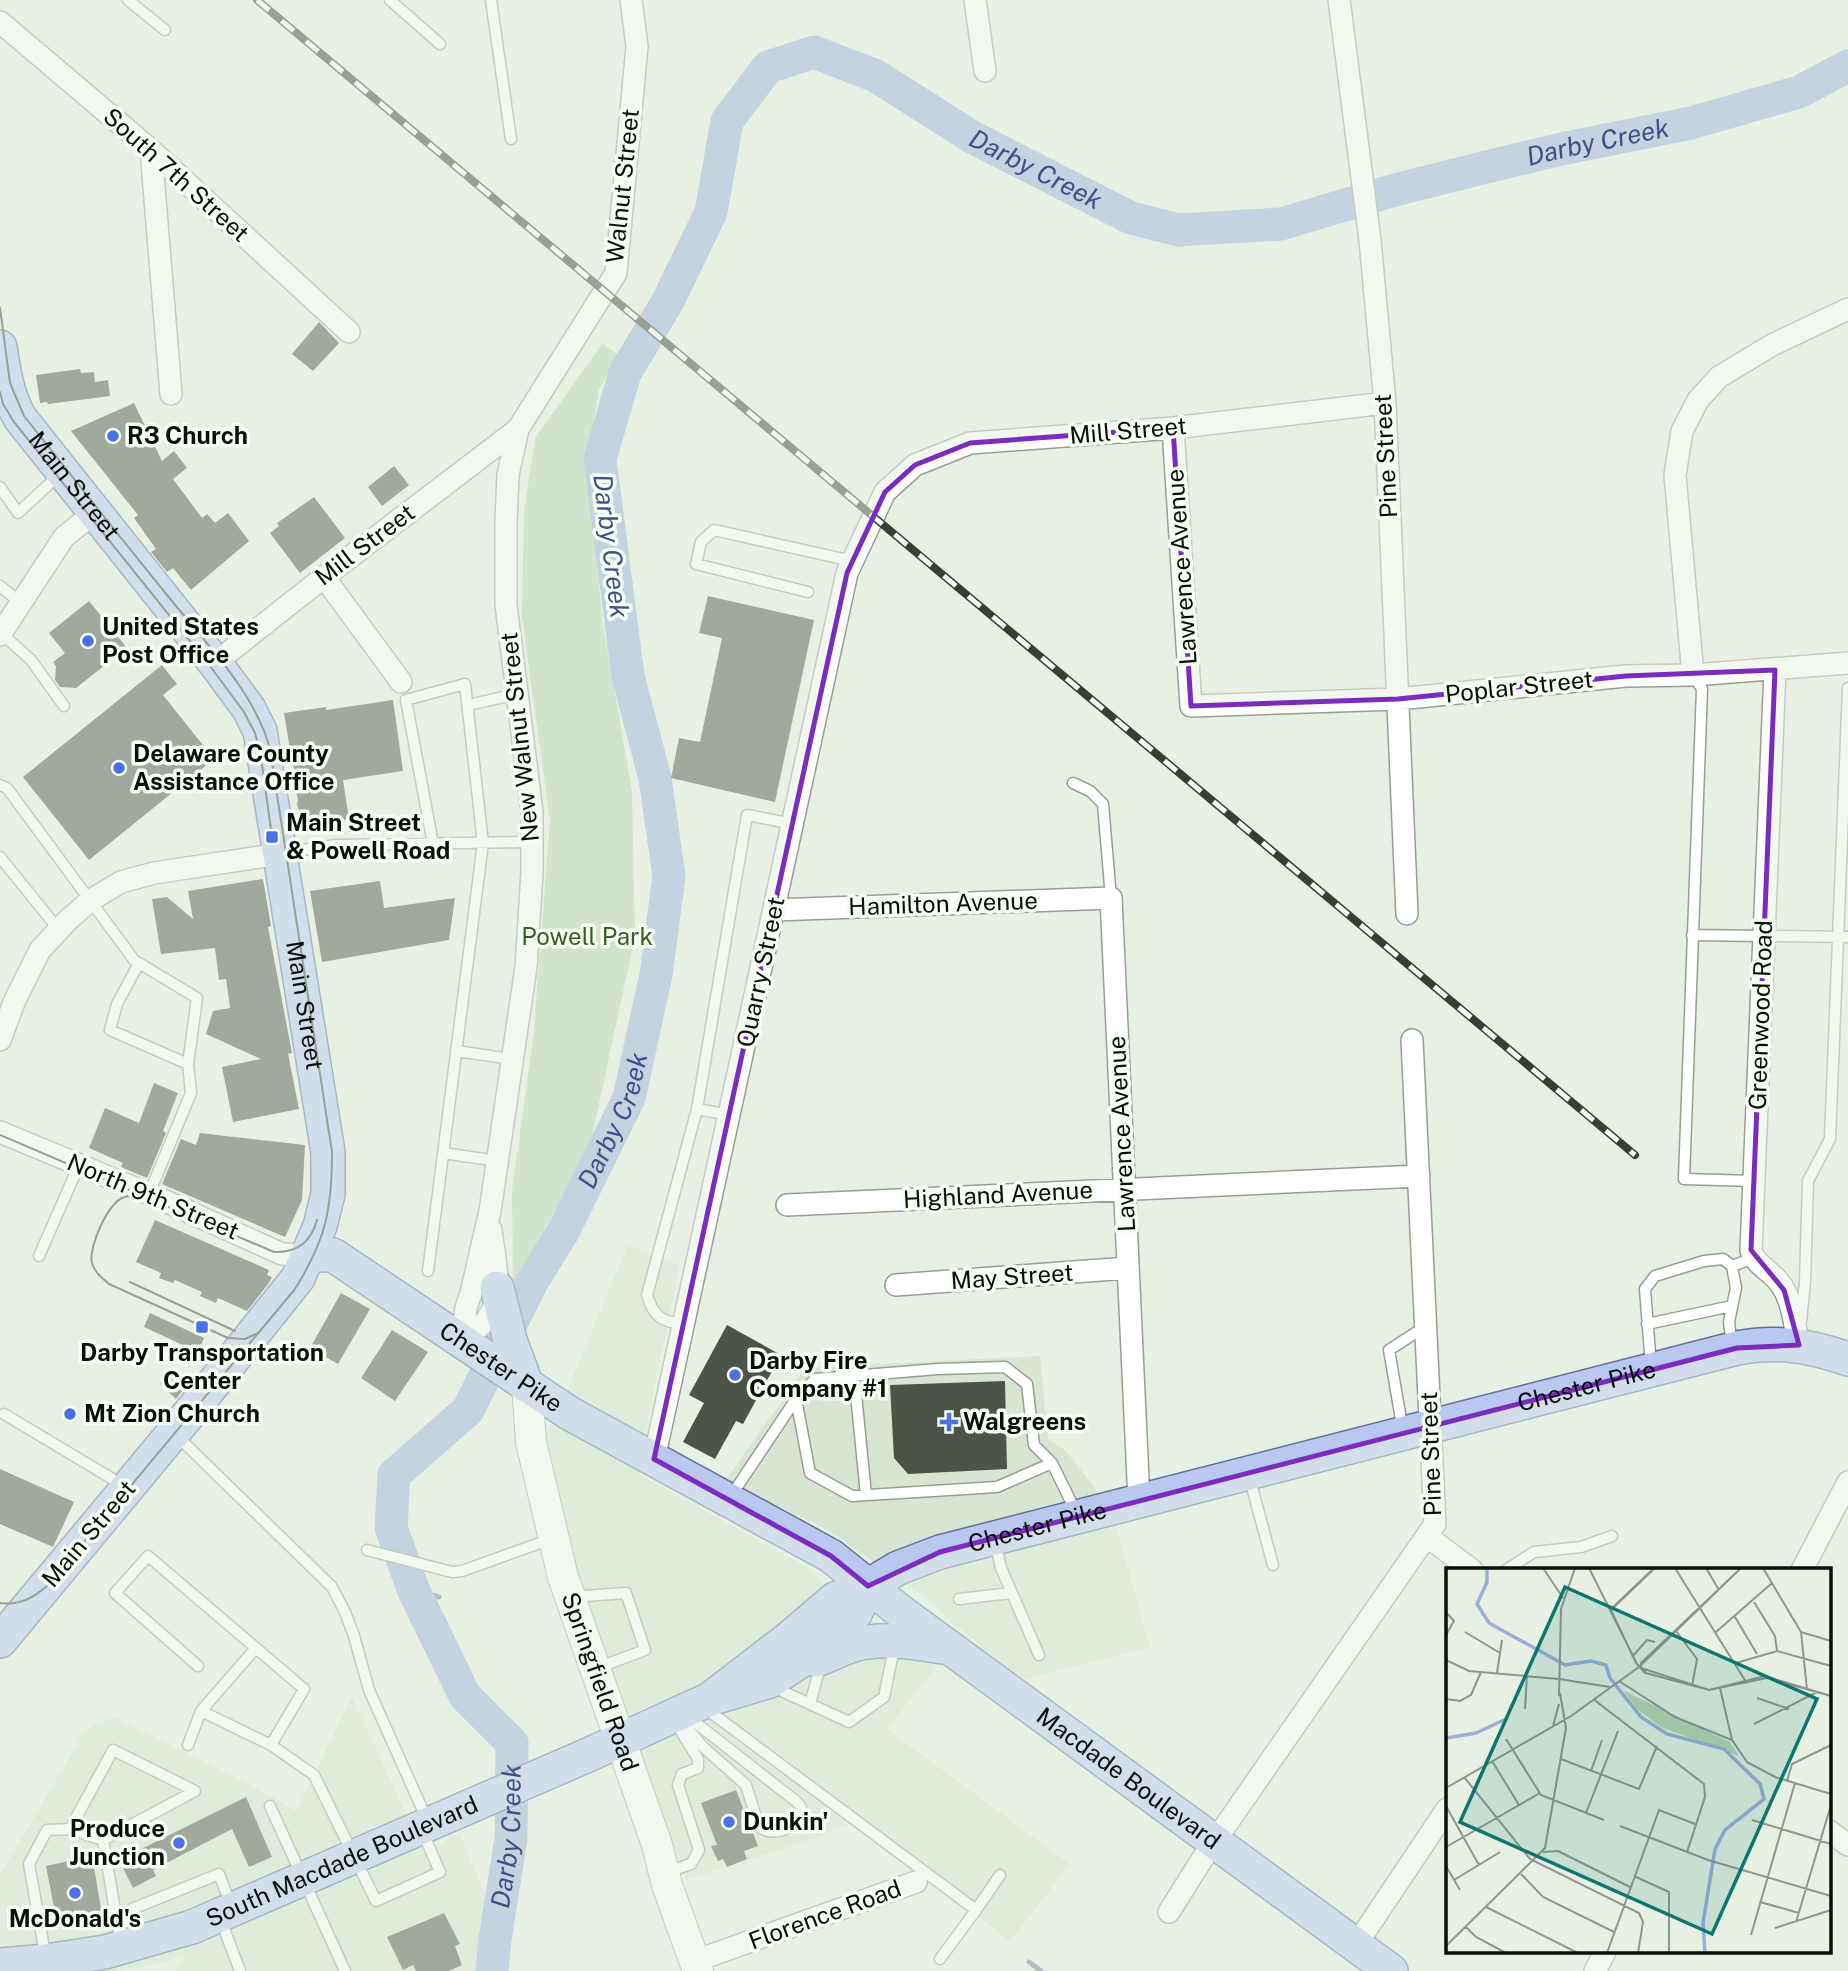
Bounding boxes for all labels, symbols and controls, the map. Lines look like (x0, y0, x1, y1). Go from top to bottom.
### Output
street label: South 7th Street (98, 102, 255, 247)
street label: Walnut Street (600, 107, 644, 265)
water label: Darby Creek (1523, 112, 1671, 172)
water label: Darby Creek (964, 122, 1107, 216)
street label: Pine Street (1368, 393, 1402, 519)
street label: Mill Street (1068, 411, 1188, 449)
place label: R3 Church (127, 421, 248, 449)
street label: Main Street (23, 426, 126, 545)
marker: R3 Church (105, 428, 121, 444)
street label: Lawrence Avenue (1160, 468, 1202, 666)
water label: Darby Creek (587, 472, 636, 620)
street label: Mill Street (309, 498, 420, 591)
place label: United States Post Office (102, 612, 259, 668)
street label: New Walnut Street (494, 631, 544, 843)
marker: United States Post Office (80, 633, 96, 649)
street label: Poplar Street (1443, 664, 1594, 708)
place label: Delaware County Assistance Office (133, 739, 335, 795)
marker: Delaware County Assistance Office (111, 760, 127, 776)
place label: Main Street & Powell Road (286, 808, 450, 864)
marker: Main Street & Powell Road (264, 829, 280, 845)
street label: Hamilton Avenue (848, 886, 1038, 920)
street label: Quarry Street (730, 894, 790, 1050)
street label: Greenwood Road (1743, 920, 1777, 1110)
park label: Powell Park (521, 922, 653, 950)
street label: Main Street (281, 939, 330, 1072)
street label: Lawrence Avenue (1102, 1035, 1140, 1233)
water label: Darby Creek (571, 1050, 653, 1193)
street label: North 9th Street (63, 1147, 243, 1245)
street label: Highland Avenue (902, 1175, 1094, 1213)
street label: May Street (950, 1258, 1074, 1294)
street label: Chester Pike (435, 1316, 568, 1418)
marker: Darby Transportation Center (194, 1319, 210, 1335)
place label: Darby Transportation Center (80, 1338, 324, 1394)
place label: Darby Fire Company #1 (749, 1346, 887, 1402)
street label: Chester Pike (1514, 1354, 1658, 1417)
marker: Darby Fire Company #1 (727, 1367, 743, 1383)
street label: Pine Street (1414, 1391, 1446, 1517)
place label: Mt Zion Church (84, 1399, 260, 1427)
marker: Mt Zion Church (62, 1406, 78, 1422)
place label: Walgreens (963, 1407, 1086, 1435)
marker: Walgreens (941, 1414, 957, 1430)
street label: Main Street (36, 1474, 141, 1592)
street label: Chester Pike (965, 1495, 1109, 1557)
inset map (1446, 1568, 1830, 1954)
street label: Springfield Road (556, 1588, 645, 1775)
street label: Macdade Boulevard (1031, 1701, 1226, 1854)
water label: Darby Creek (484, 1764, 527, 1910)
street label: South Macdade Boulevard (201, 1790, 482, 1932)
place label: Dunkin' (743, 1807, 829, 1835)
place label: Produce Junction (70, 1814, 165, 1870)
marker: Dunkin' (721, 1814, 737, 1830)
marker: Produce Junction (171, 1835, 187, 1851)
street label: Florence Road (745, 1874, 905, 1955)
marker: McDonald's (67, 1885, 83, 1901)
place label: McDonald's (9, 1904, 141, 1932)

